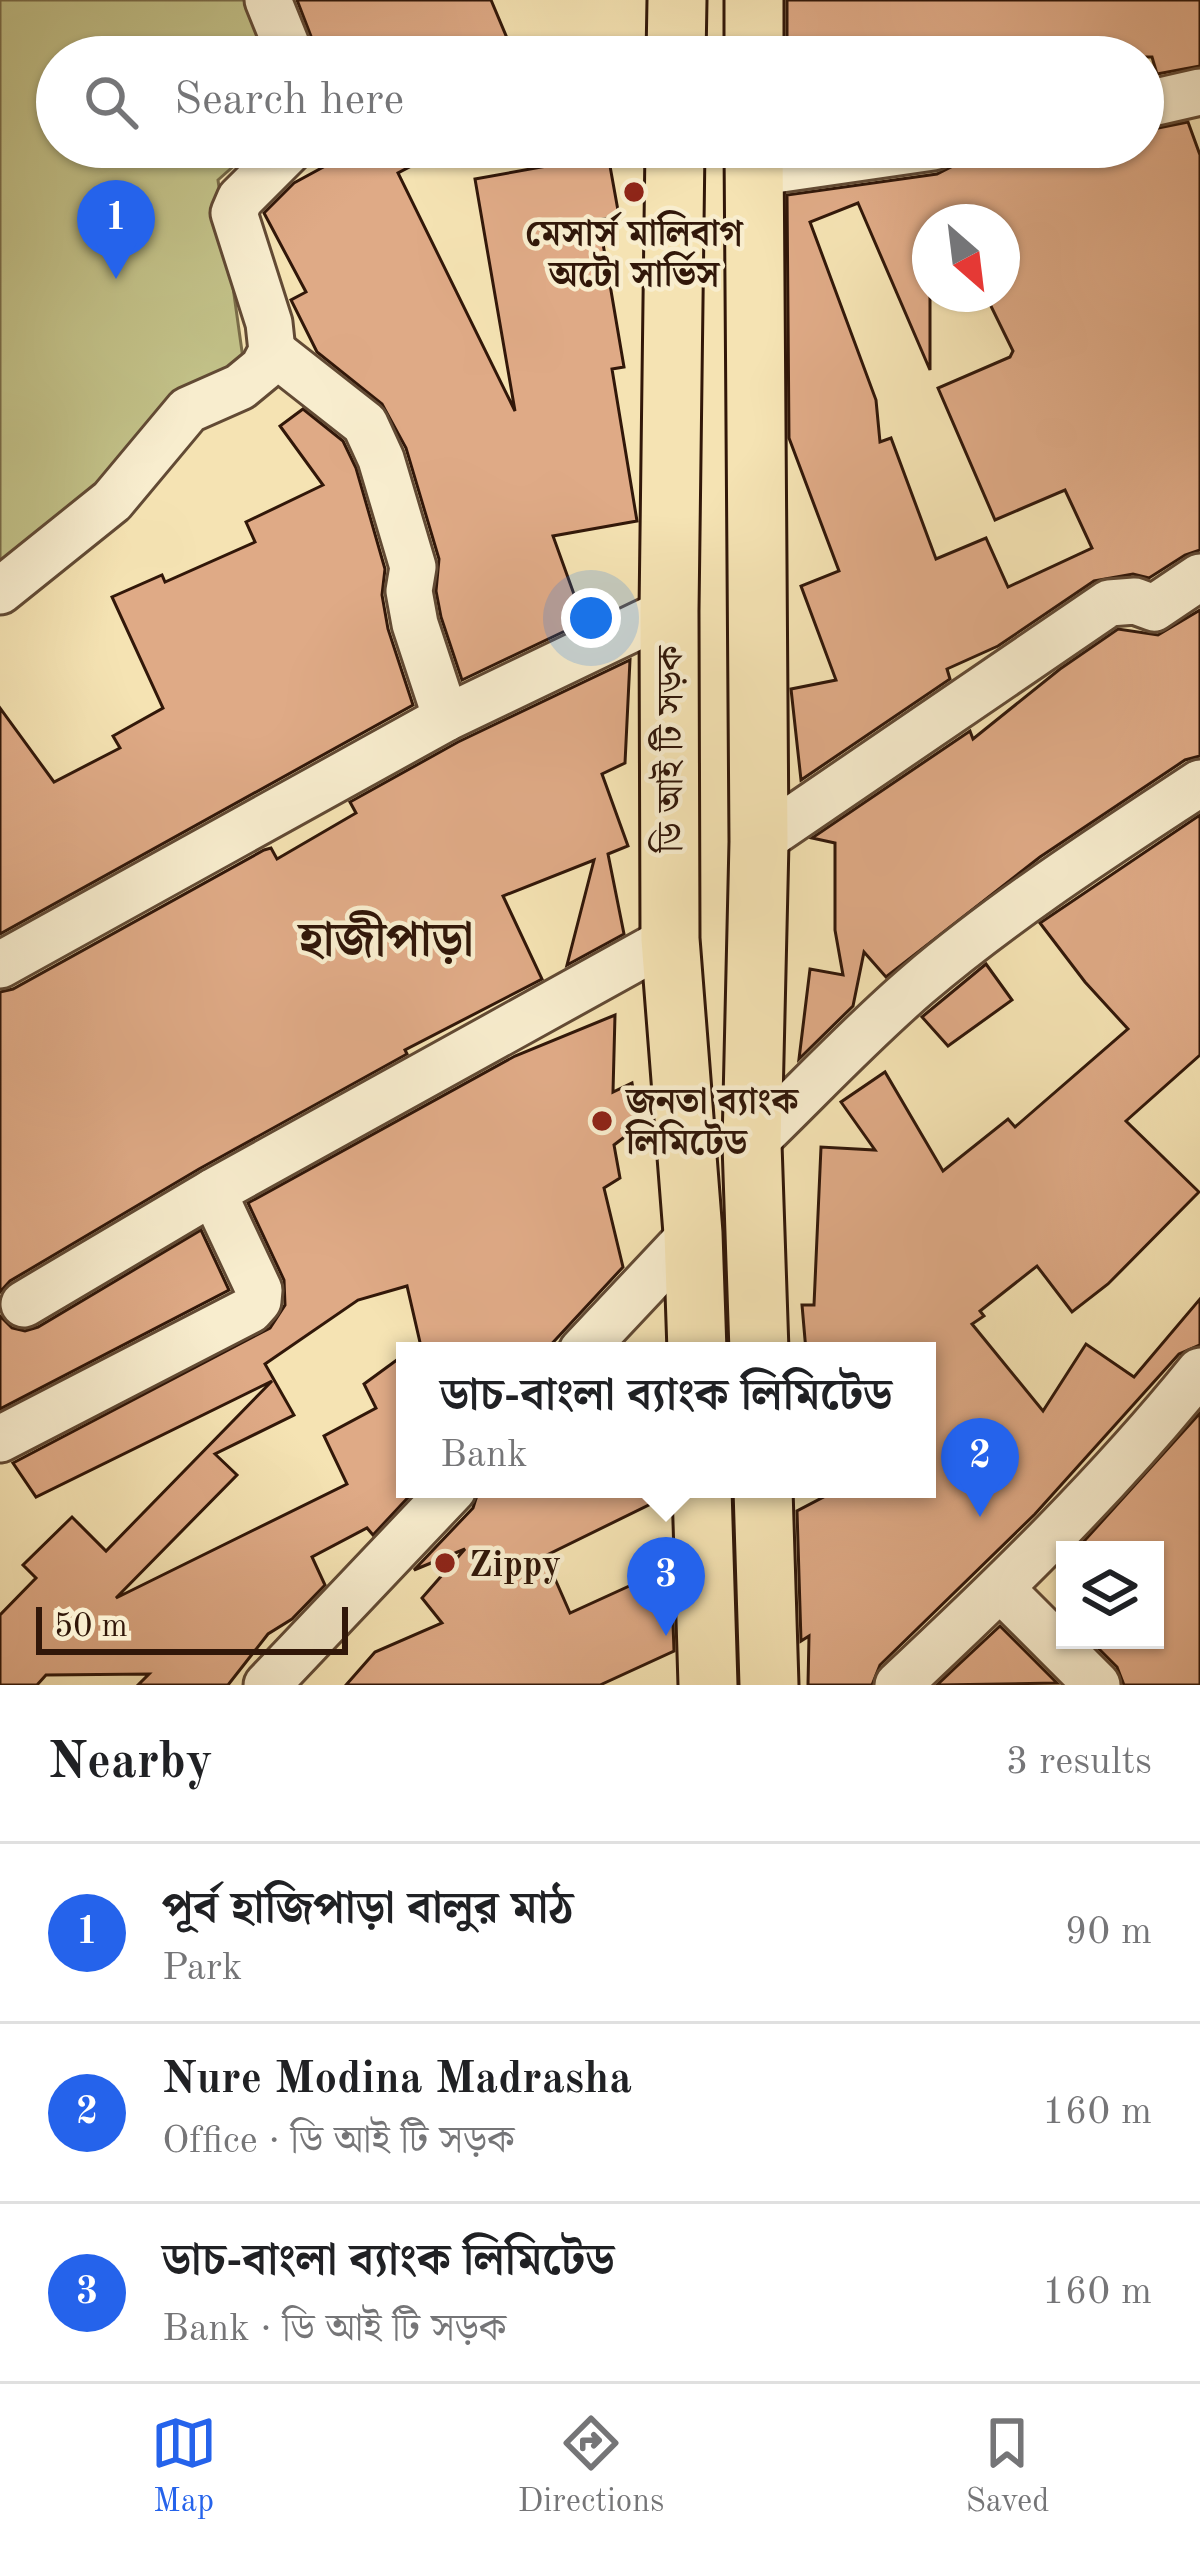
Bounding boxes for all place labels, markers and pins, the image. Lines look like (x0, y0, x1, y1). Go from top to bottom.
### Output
marker: মেসার্স মালিবাগ অটো সার্ভিস (621, 179, 647, 205)
pin: 1 (77, 180, 155, 279)
place label: মেসার্স মালিবাগ অটো সার্ভিস (525, 210, 744, 295)
place label: জনতা ব্যাংক লিমিটেড (624, 1086, 800, 1163)
marker: জনতা ব্যাংক লিমিটেড (589, 1108, 615, 1134)
pin: 2 (941, 1418, 1019, 1517)
pin: 3 (627, 1537, 705, 1636)
place label: Zippy (469, 1549, 561, 1585)
marker: Zippy (432, 1550, 458, 1576)

